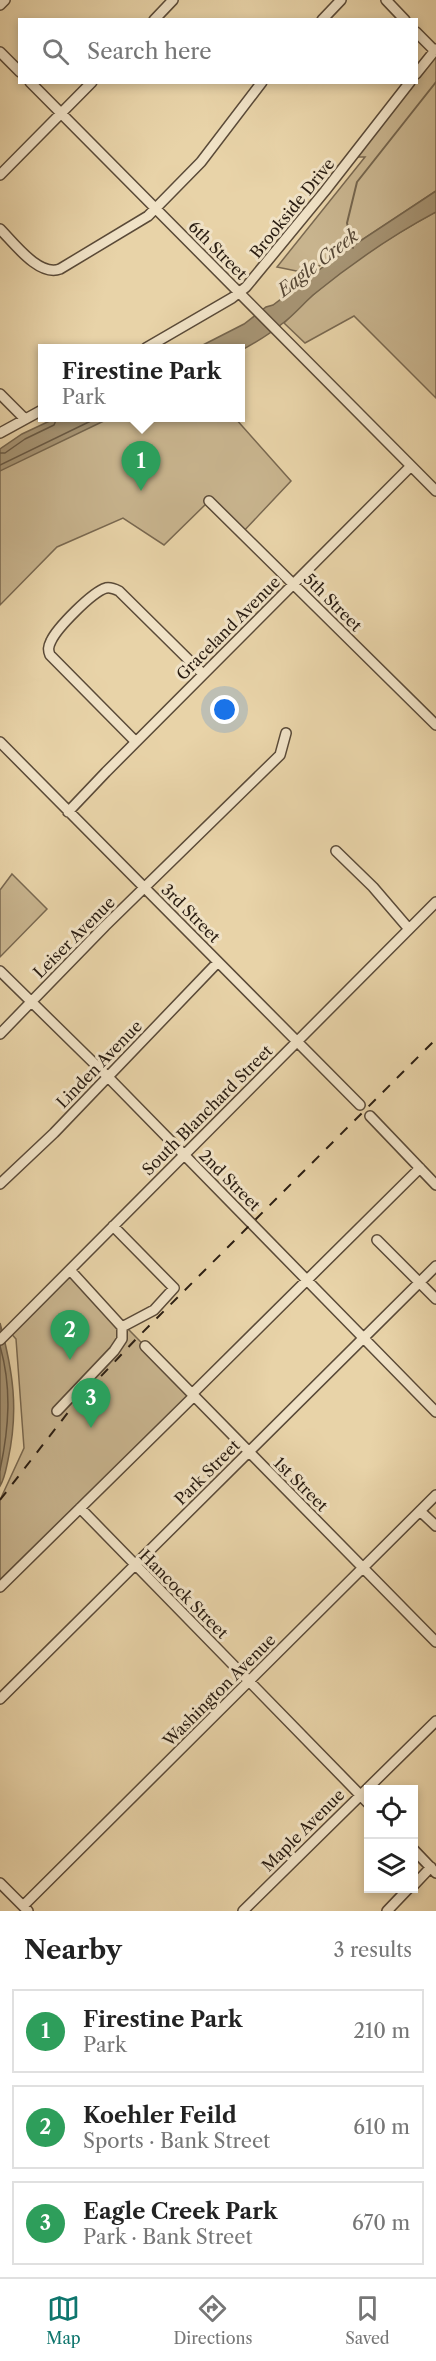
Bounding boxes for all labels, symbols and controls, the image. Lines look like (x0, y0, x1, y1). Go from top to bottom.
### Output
search box (18, 18, 418, 84)
icon: search (39, 35, 72, 68)
text: Search here (87, 38, 212, 65)
street label: Brookside Drive (246, 154, 338, 262)
street label: 6th Street (185, 217, 252, 284)
water label: Eagle Creek (271, 224, 363, 303)
popup (38, 344, 245, 422)
text: Firestine Park (62, 358, 221, 385)
text: Park (62, 385, 105, 409)
pin: 1 (122, 442, 160, 491)
street label: 5th Street (300, 569, 366, 635)
street label: Graceland Avenue (172, 572, 284, 684)
your location (210, 695, 239, 724)
street label: 3rd Street (158, 880, 225, 947)
street label: Leiser Avenue (29, 892, 119, 982)
street label: Linden Avenue (52, 1016, 146, 1112)
street label: South Blanchard Street (138, 1040, 277, 1179)
street label: 2nd Street (195, 1145, 265, 1215)
pin: 2 (50, 1310, 90, 1360)
pin: 3 (72, 1378, 110, 1428)
street label: Park Street (170, 1435, 244, 1509)
street label: 1st Street (270, 1453, 333, 1516)
street label: Hancock Street (135, 1545, 233, 1643)
street label: Washington Avenue (158, 1630, 279, 1751)
street label: Maple Avenue (258, 1785, 348, 1875)
map controls (364, 1785, 418, 1893)
button: locate (364, 1785, 418, 1839)
button: layers (364, 1839, 418, 1893)
text: Nearby (24, 1934, 122, 1966)
text: 3 results (334, 1938, 412, 1962)
text: Firestine Park (83, 2006, 243, 2033)
text: 1 (41, 2019, 50, 2043)
text: 210 m (353, 2019, 410, 2043)
text: Park (83, 2033, 126, 2057)
text: Koehler Feild (83, 2102, 237, 2129)
text: 2 (40, 2115, 51, 2139)
text: 610 m (353, 2115, 410, 2139)
text: Sports · Bank Street (83, 2129, 270, 2153)
text: Eagle Creek Park (83, 2198, 278, 2225)
text: 3 (40, 2211, 51, 2235)
text: 670 m (352, 2211, 410, 2235)
text: Park · Bank Street (83, 2225, 253, 2249)
tab: Map (46, 2292, 81, 2348)
tab: Directions (173, 2292, 252, 2348)
tab: Saved (345, 2292, 390, 2348)

